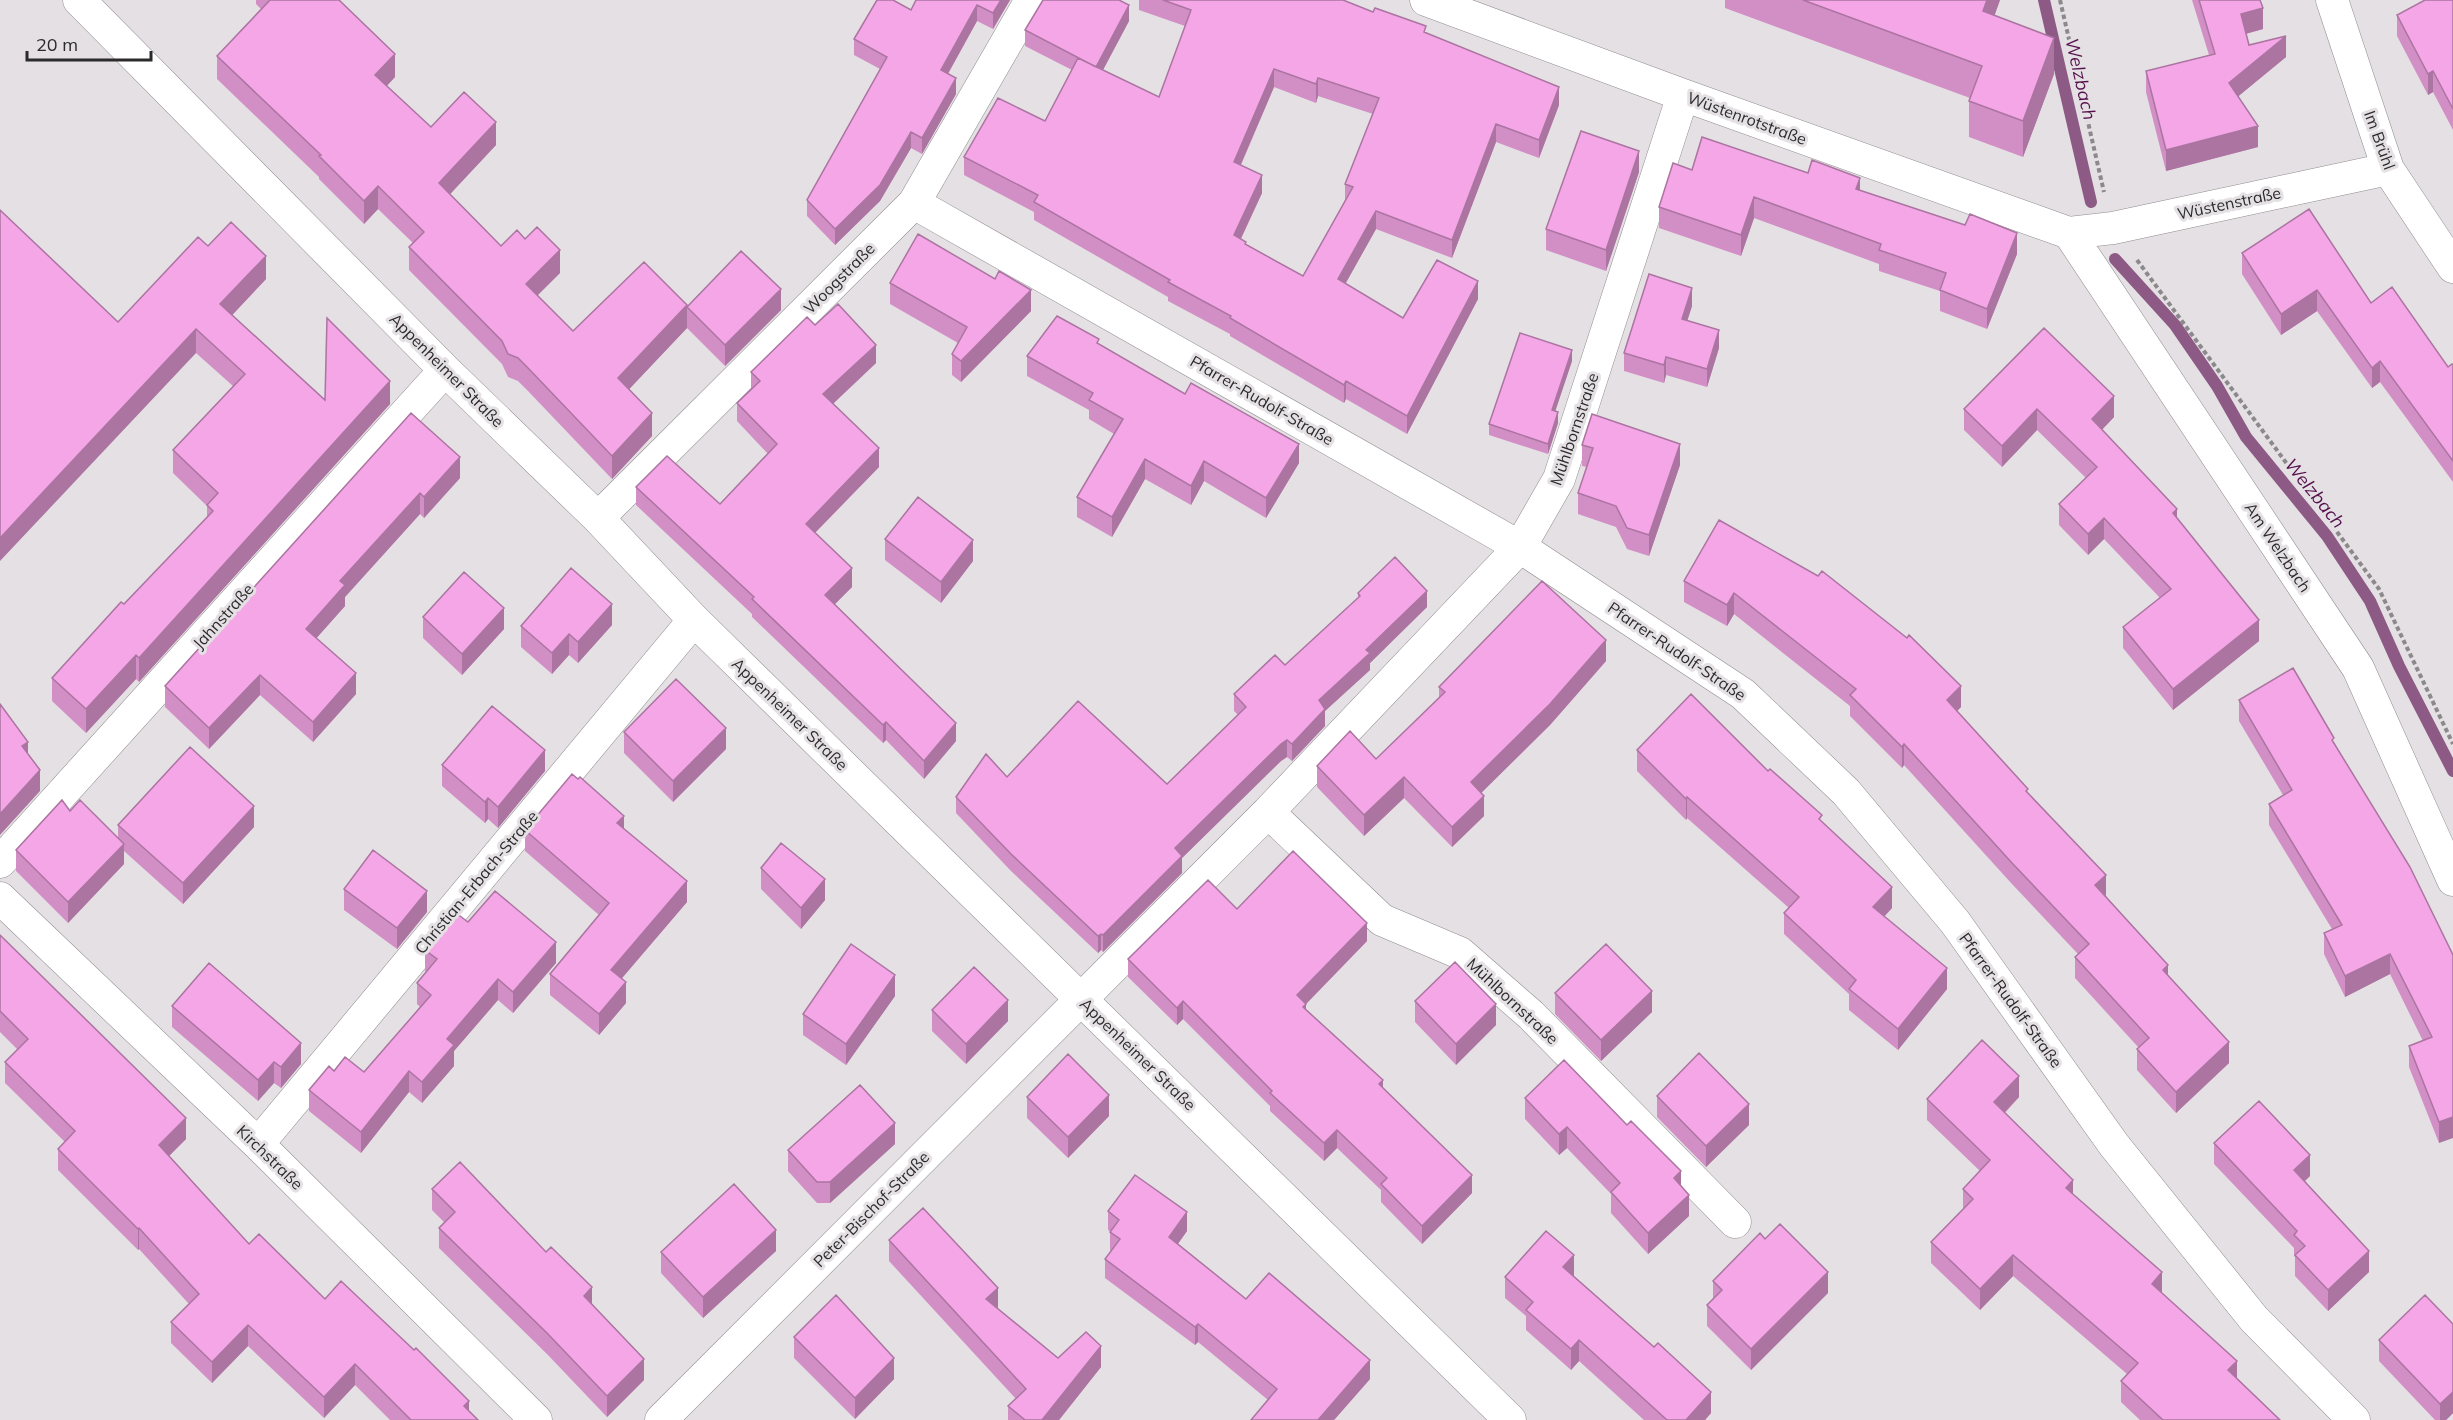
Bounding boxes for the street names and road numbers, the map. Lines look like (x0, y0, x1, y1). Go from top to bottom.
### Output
street label: Wüstenrotstraße (1685, 87, 1809, 149)
street label: Im Brühl (2360, 108, 2400, 172)
street label: Wüstenstraße (2175, 182, 2283, 224)
street label: Woogstraße (799, 238, 879, 318)
street label: Appenheimer Straße (386, 309, 508, 431)
street label: Pfarrer-Rudolf-Straße (1187, 351, 1337, 449)
street label: Mühlbornstraße (1545, 370, 1603, 488)
street label: Am Welzbach (2241, 498, 2315, 596)
street label: Jahnstraße (188, 579, 258, 653)
street label: Pfarrer-Rudolf-Straße (1604, 597, 1750, 705)
street label: Appenheimer Straße (728, 654, 852, 774)
street label: Christian-Erbach-Straße (410, 806, 542, 958)
street label: Pfarrer-Rudolf-Straße (1955, 929, 2067, 1071)
street label: Mühlbornstraße (1463, 954, 1563, 1048)
street label: Appenheimer Straße (1076, 994, 1200, 1114)
street label: Kirchstraße (233, 1120, 307, 1194)
street label: Peter-Bischof-Straße (809, 1147, 933, 1271)

